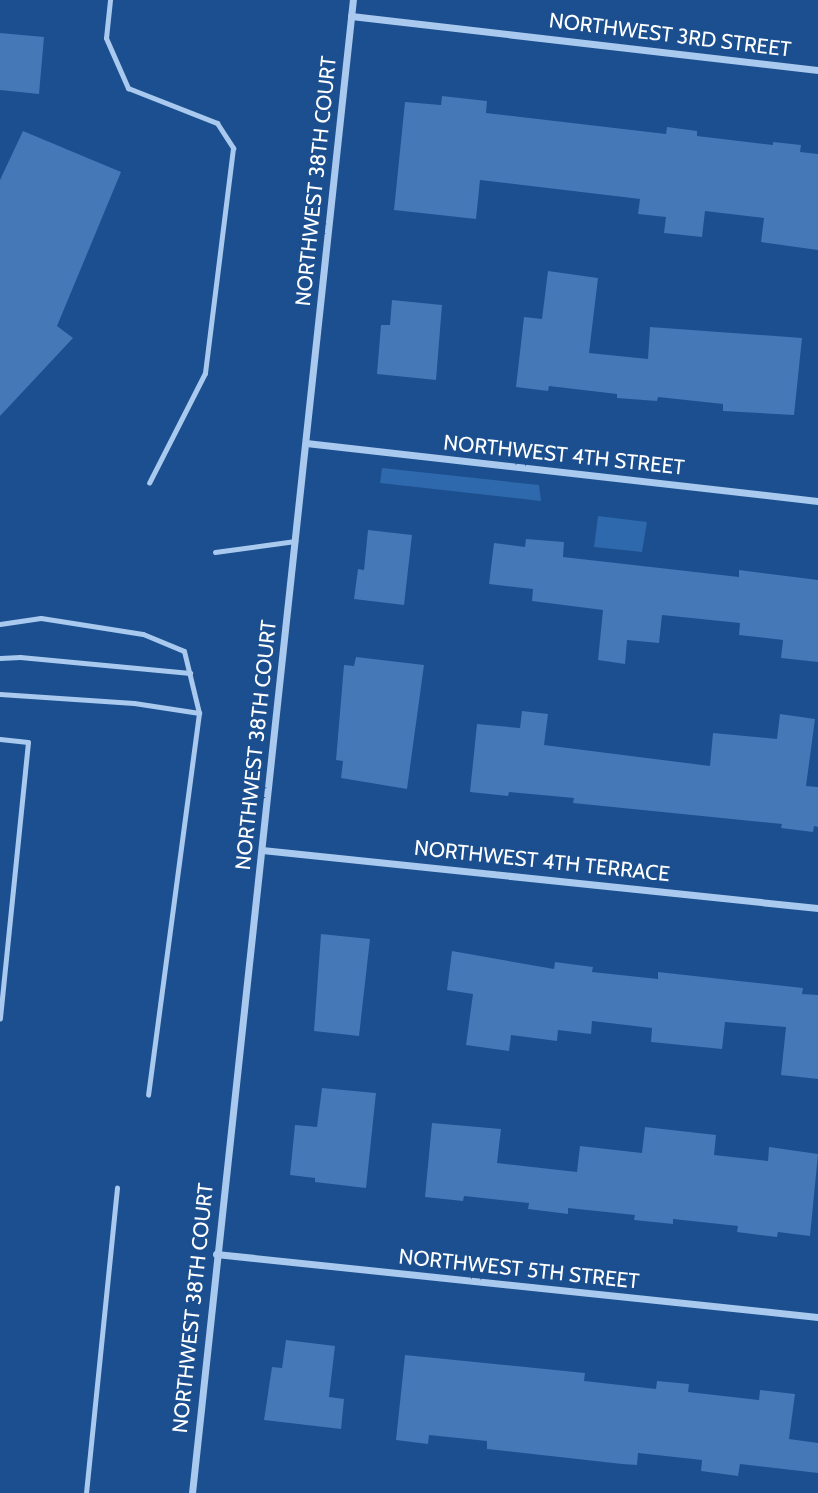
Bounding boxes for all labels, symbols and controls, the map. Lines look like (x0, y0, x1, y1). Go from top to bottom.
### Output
street label: NORTHWEST 3RD STREET (548, 8, 792, 62)
street label: NORTHWEST 38TH COURT (290, 55, 342, 307)
street label: NORTHWEST 4TH STREET (442, 430, 686, 480)
street label: NORTHWEST 38TH COURT (230, 619, 282, 871)
street label: NORTHWEST 4TH TERRACE (413, 835, 671, 887)
street label: NORTHWEST 38TH COURT (167, 1182, 219, 1434)
street label: NORTHWEST 5TH STREET (397, 1244, 641, 1294)

